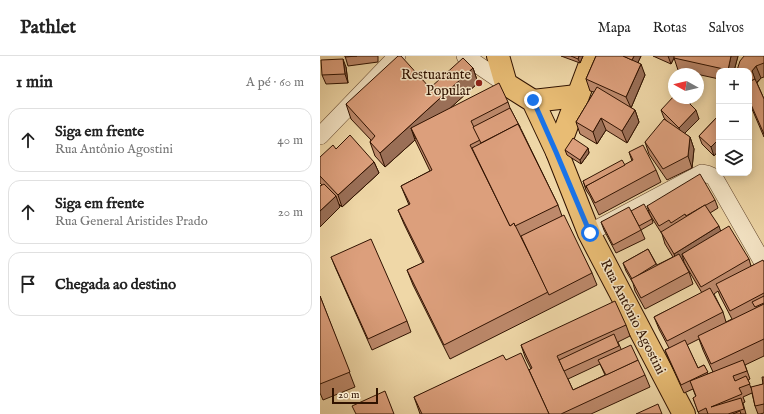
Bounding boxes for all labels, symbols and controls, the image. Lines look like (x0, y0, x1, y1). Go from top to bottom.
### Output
text: Pathlet (20, 16, 76, 40)
text: Mapa (598, 19, 631, 37)
text: Rotas (653, 19, 687, 37)
text: Salvos (709, 19, 744, 37)
place label: Restuarante Popular (401, 66, 472, 100)
north arrow (668, 68, 704, 104)
map controls (716, 68, 752, 176)
button: + (716, 68, 752, 104)
text: 1 min (16, 72, 53, 93)
text: A pé · 60 m (246, 74, 304, 91)
marker: Restuarante Popular (474, 78, 484, 88)
route end (524, 91, 542, 109)
button: − (716, 104, 752, 140)
text: Siga em frente (55, 122, 144, 141)
icon: ahead (17, 129, 39, 151)
text: 40 m (277, 132, 303, 149)
button: layers (716, 140, 752, 176)
text: Rua Antônio Agostini (55, 141, 173, 158)
text: Siga em frente (55, 194, 144, 213)
icon: ahead (17, 201, 39, 223)
text: 20 m (278, 204, 303, 221)
text: Rua General Aristides Prado (55, 213, 208, 230)
route start (581, 224, 599, 242)
street label: Rua Antônio Agostini (596, 256, 670, 378)
icon: arrive (17, 273, 39, 295)
text: Chegada ao destino (55, 275, 176, 294)
scale bar (332, 386, 378, 405)
text: 20 m (338, 388, 359, 402)

